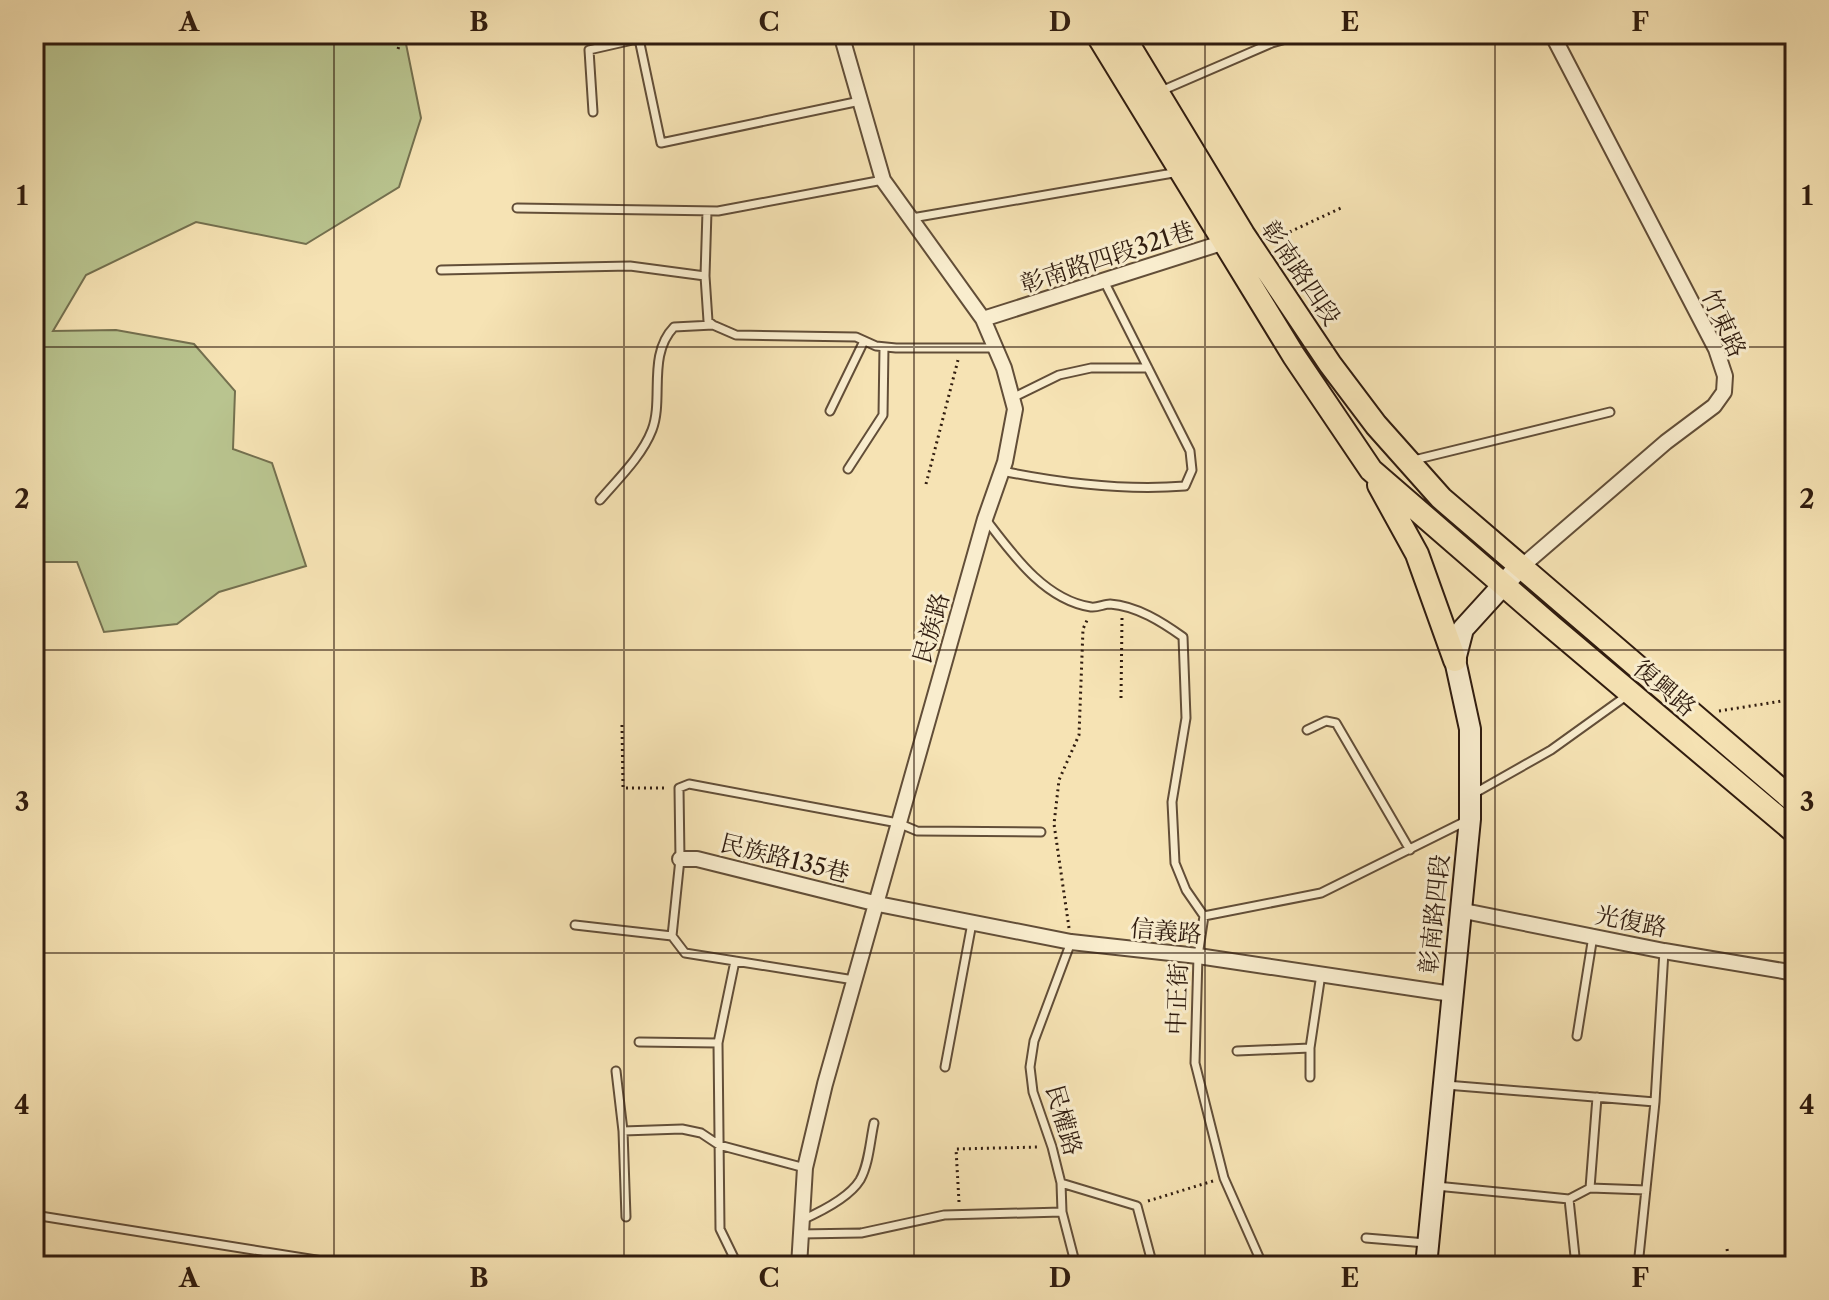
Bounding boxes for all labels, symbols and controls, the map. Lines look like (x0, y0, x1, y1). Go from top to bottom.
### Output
text: A (178, 6, 200, 38)
text: B (469, 6, 489, 38)
text: C (759, 6, 779, 38)
text: D (1049, 6, 1071, 38)
text: E (1341, 6, 1359, 38)
text: F (1631, 6, 1649, 38)
text: 1 (16, 180, 28, 212)
text: 1 (1801, 180, 1813, 212)
street label: 彰南路四段321巷 (1016, 215, 1198, 299)
street label: 彰南路四段 (1255, 215, 1347, 331)
street label: 竹東路 (1696, 284, 1752, 362)
text: 2 (14, 483, 30, 515)
text: 2 (1799, 483, 1815, 515)
street label: 民族路 (907, 589, 955, 667)
street label: 復興路 (1628, 654, 1702, 722)
text: 3 (15, 786, 29, 818)
text: 3 (1800, 786, 1814, 818)
street label: 民族路135巷 (717, 828, 853, 888)
street label: 彰南路四段 (1413, 853, 1455, 975)
street label: 光復路 (1593, 900, 1669, 942)
street label: 信義路 (1129, 913, 1203, 949)
street label: 中正街 (1161, 963, 1193, 1035)
street label: 民權路 (1040, 1081, 1088, 1159)
text: 4 (14, 1089, 30, 1121)
text: 4 (1799, 1089, 1815, 1121)
text: A (178, 1262, 200, 1294)
text: B (469, 1262, 489, 1294)
text: C (759, 1262, 779, 1294)
text: D (1049, 1262, 1071, 1294)
text: E (1341, 1262, 1359, 1294)
text: F (1631, 1262, 1649, 1294)

